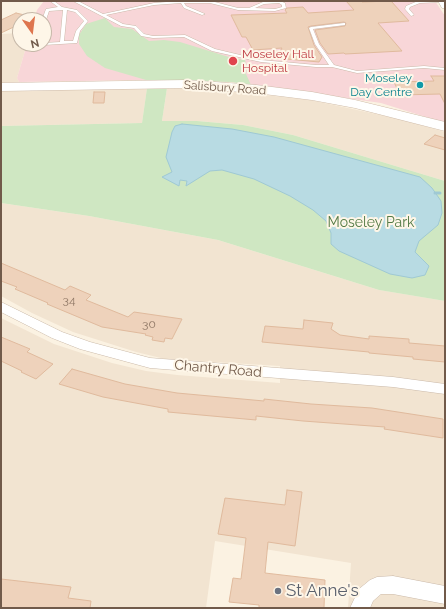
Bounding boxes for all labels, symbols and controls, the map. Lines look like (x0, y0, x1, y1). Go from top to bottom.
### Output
north arrow (12, 12, 52, 52)
text: N (29, 36, 40, 50)
place label: Moseley Hall Hospital (242, 47, 314, 75)
marker: Moseley Hall Hospital (227, 55, 239, 67)
place label: Moseley Day Centre (350, 71, 412, 99)
street label: Salisbury Road (183, 78, 267, 98)
marker: Moseley Day Centre (415, 80, 425, 90)
park label: Moseley Park (327, 215, 415, 231)
house number: 34 (63, 293, 75, 307)
house number: 30 (142, 317, 156, 331)
street label: Chantry Road (174, 357, 262, 381)
place label: St Anne's (286, 581, 359, 601)
marker: St Anne's (273, 586, 283, 596)

